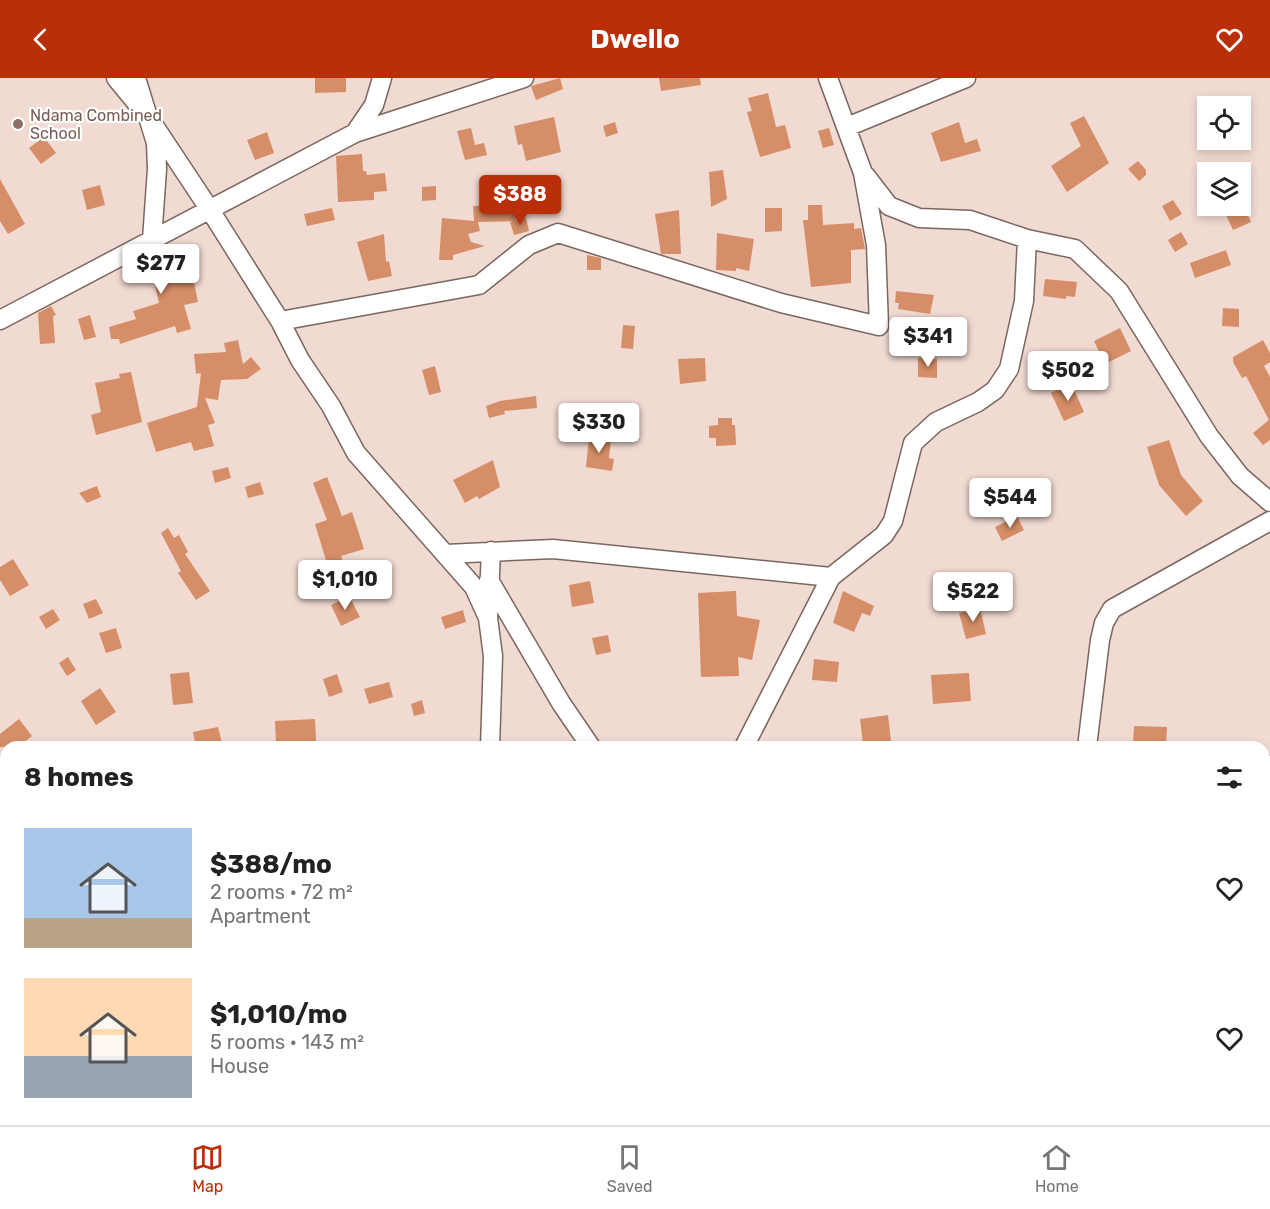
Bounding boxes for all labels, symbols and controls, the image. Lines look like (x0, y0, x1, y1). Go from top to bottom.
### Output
icon: back (24, 23, 57, 56)
text: Dwello (590, 23, 680, 55)
icon: heart (1213, 23, 1246, 56)
map controls (1197, 96, 1251, 216)
button: locate (1197, 96, 1251, 150)
place label: Ndama Combined School (30, 106, 162, 143)
marker: Ndama Combined School (11, 117, 25, 131)
button: layers (1197, 162, 1251, 216)
pin: $388 (484, 175, 556, 226)
text: $388 (493, 182, 547, 206)
pin: $277 (125, 244, 197, 295)
text: $277 (136, 251, 186, 275)
pin: $341 (892, 317, 964, 368)
text: $341 (903, 324, 953, 348)
pin: $502 (1032, 351, 1104, 402)
text: $502 (1042, 358, 1094, 382)
pin: $330 (563, 403, 635, 454)
text: $330 (572, 410, 626, 434)
pin: $544 (974, 478, 1046, 529)
text: $544 (983, 485, 1037, 509)
pin: $1,010 (296, 560, 394, 611)
text: $1,010 (312, 567, 378, 591)
pin: $522 (937, 572, 1009, 623)
text: $522 (947, 579, 999, 603)
icon: filters (1213, 761, 1246, 794)
text: 8 homes (24, 762, 134, 793)
text: $388/mo (210, 849, 332, 880)
icon: home (72, 852, 144, 924)
icon: heart (1213, 872, 1246, 905)
text: 2 rooms · 72 m² (210, 880, 353, 904)
text: Apartment (210, 904, 311, 928)
text: $1,010/mo (210, 999, 347, 1030)
icon: home (72, 1002, 144, 1074)
icon: heart (1213, 1022, 1246, 1055)
text: 5 rooms · 143 m² (210, 1030, 364, 1054)
text: House (210, 1054, 269, 1078)
tab: Map (191, 1141, 224, 1196)
tab: Saved (607, 1141, 652, 1196)
tab: Home (1035, 1141, 1079, 1196)

